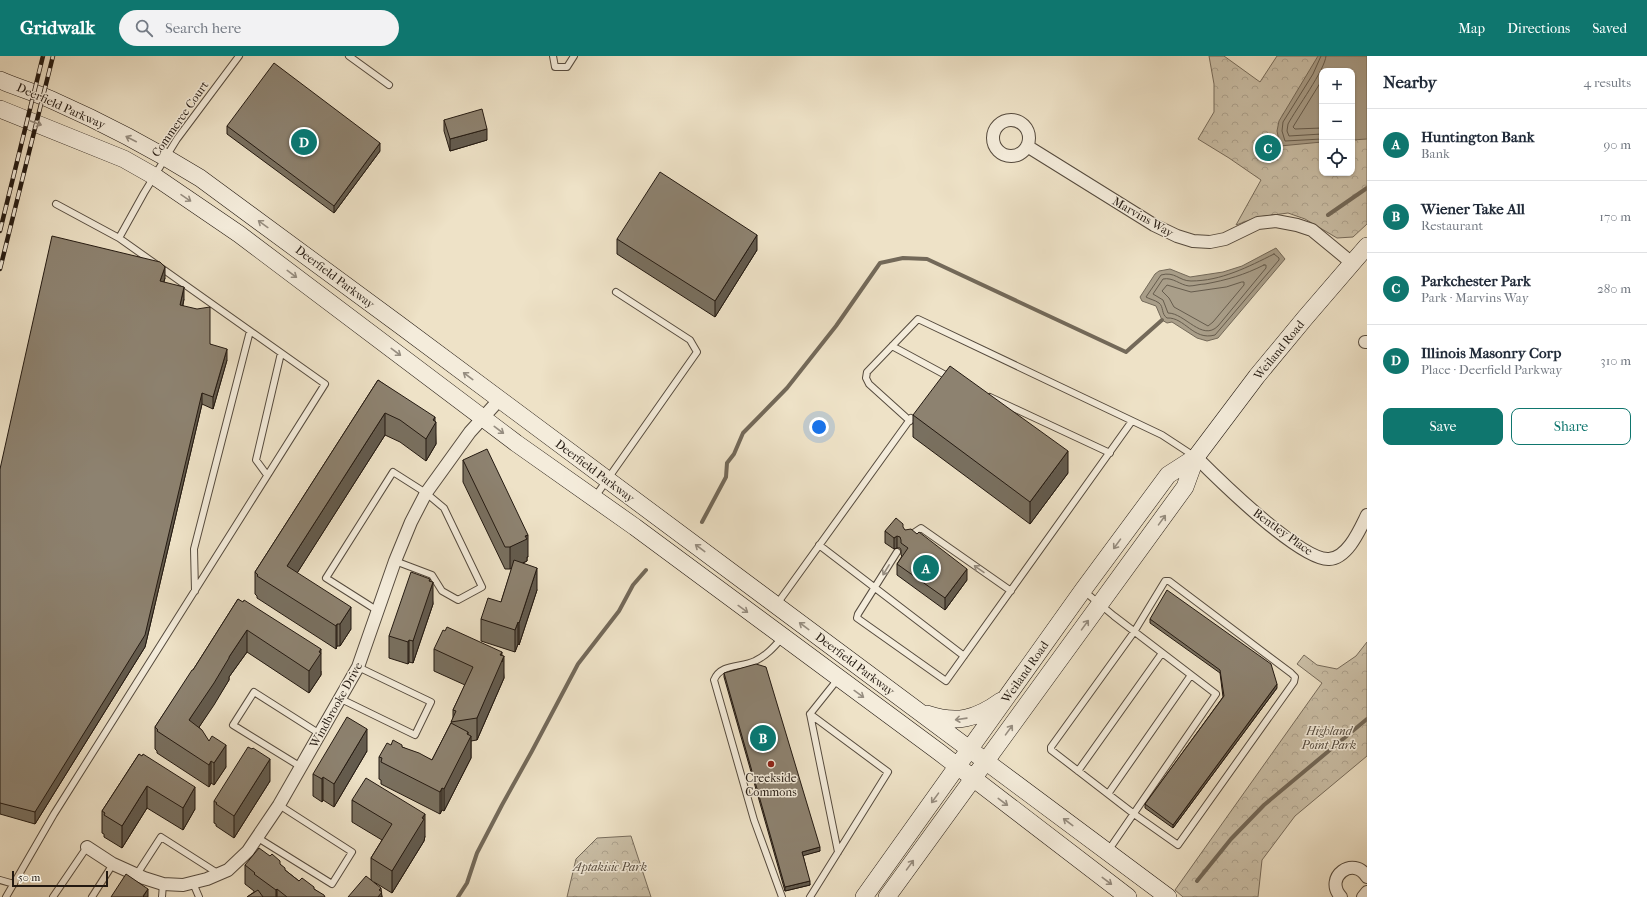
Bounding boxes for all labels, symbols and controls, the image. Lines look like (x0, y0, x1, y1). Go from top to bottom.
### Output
search box (119, 10, 399, 46)
text: Gridwalk (20, 17, 95, 39)
icon: search (133, 17, 155, 39)
text: Search here (165, 19, 241, 37)
text: Map (1458, 20, 1485, 37)
text: Directions (1507, 20, 1570, 37)
text: Saved (1592, 20, 1627, 37)
map controls (1319, 68, 1355, 176)
button: + (1319, 68, 1355, 104)
text: Nearby (1383, 72, 1437, 92)
text: 4 results (1584, 75, 1631, 90)
street label: Commerce Court (149, 78, 212, 160)
street label: Deerfield Parkway (15, 80, 108, 132)
button: − (1319, 104, 1355, 140)
one-way arrow (30, 120, 42, 128)
pin: D (291, 127, 317, 157)
text: Huntington Bank (1421, 128, 1534, 146)
pin: C (1255, 133, 1281, 163)
one-way arrow (125, 135, 137, 142)
text: A (1392, 137, 1400, 152)
text: 90 m (1603, 137, 1631, 152)
button: locate (1319, 140, 1355, 176)
text: Bank (1421, 146, 1450, 161)
one-way arrow (180, 194, 191, 202)
street label: Marvins Way (1110, 194, 1176, 240)
text: Wiener Take All (1421, 200, 1525, 218)
text: B (1392, 209, 1400, 224)
text: 170 m (1599, 209, 1631, 224)
text: Restaurant (1421, 218, 1483, 233)
one-way arrow (258, 220, 269, 228)
street label: Deerfield Parkway (293, 243, 378, 312)
one-way arrow (286, 270, 297, 278)
text: Parkchester Park (1421, 272, 1531, 290)
text: C (1392, 281, 1400, 296)
text: 280 m (1597, 281, 1631, 296)
text: Park · Marvins Way (1421, 290, 1529, 305)
street label: Weiland Road (1250, 317, 1307, 383)
text: Illinois Masonry Corp (1421, 344, 1561, 362)
one-way arrow (390, 348, 401, 356)
text: D (1391, 353, 1401, 368)
text: 310 m (1600, 353, 1631, 368)
text: Place · Deerfield Parkway (1421, 362, 1562, 377)
one-way arrow (462, 372, 473, 380)
button: Save (1383, 408, 1503, 445)
button: Share (1511, 408, 1631, 445)
your location (809, 417, 829, 437)
one-way arrow (494, 426, 505, 434)
street label: Deerfield Parkway (553, 437, 638, 506)
street label: Bentley Place (1250, 506, 1316, 558)
one-way arrow (1157, 514, 1166, 525)
one-way arrow (1113, 539, 1121, 550)
one-way arrow (694, 544, 705, 552)
pin: A (913, 553, 939, 583)
one-way arrow (881, 564, 889, 576)
one-way arrow (974, 565, 985, 573)
one-way arrow (738, 604, 749, 613)
one-way arrow (1081, 620, 1089, 631)
one-way arrow (799, 622, 810, 630)
street label: Deerfield Parkway (813, 630, 898, 699)
street label: Weiland Road (998, 638, 1052, 706)
street label: Windbrooke Drive (306, 660, 365, 751)
one-way arrow (853, 690, 864, 698)
one-way arrow (955, 715, 968, 723)
pin: B (750, 723, 776, 753)
park label: Highland Point Park (1301, 724, 1356, 752)
one-way arrow (1005, 725, 1013, 736)
marker: Creekside Commons (766, 759, 776, 769)
place label: Creekside Commons (745, 771, 797, 799)
one-way arrow (931, 792, 939, 803)
one-way arrow (998, 798, 1009, 807)
one-way arrow (1063, 818, 1074, 827)
park label: Aptakisic Park (571, 860, 647, 874)
one-way arrow (906, 860, 914, 871)
scale bar (12, 869, 108, 888)
text: 50 m (18, 871, 40, 884)
one-way arrow (1101, 877, 1112, 885)

